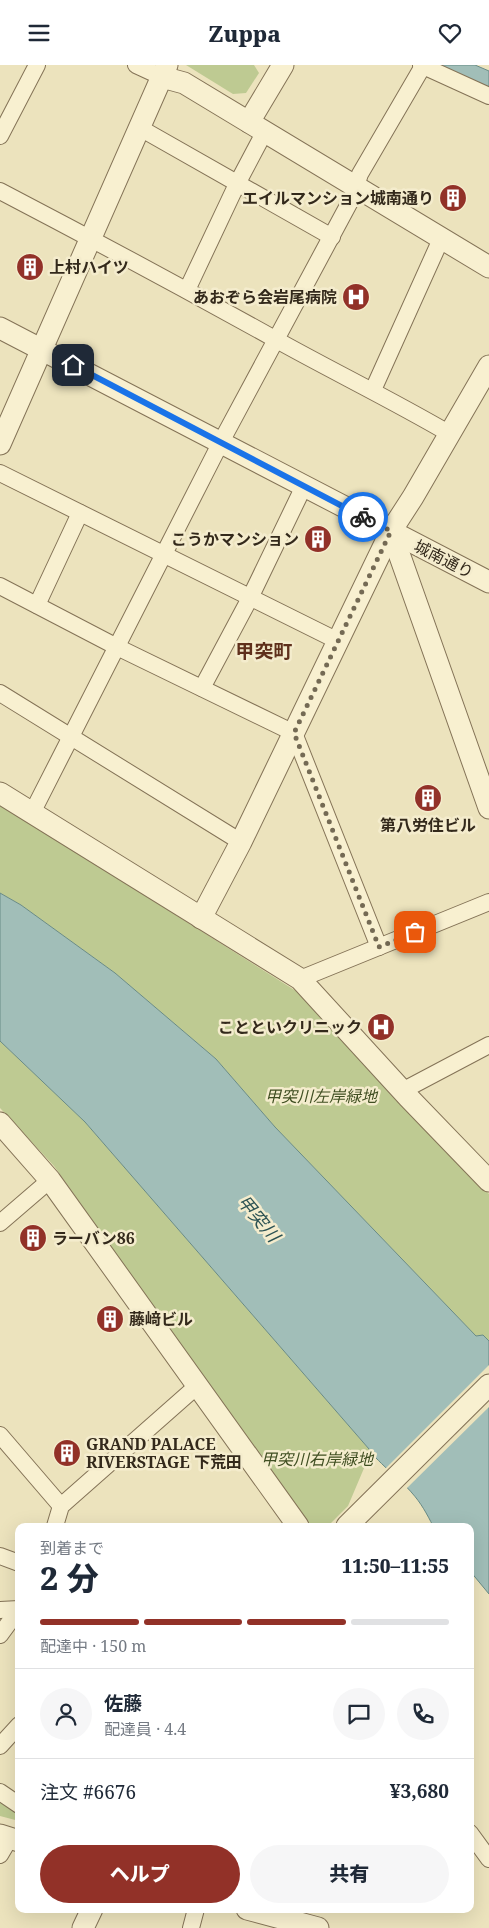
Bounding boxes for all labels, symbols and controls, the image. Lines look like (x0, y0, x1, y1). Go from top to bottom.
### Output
text: Zuppa (208, 18, 281, 48)
icon: menu (25, 19, 53, 47)
icon: heart (436, 19, 464, 47)
building icon: エイルマンション城南通り (438, 183, 468, 213)
place label: エイルマンション城南通り (242, 187, 434, 209)
building icon: 上村ハイツ (15, 252, 45, 282)
place label: 上村ハイツ (49, 256, 129, 278)
hospital icon: あおぞら会岩尾病院 (341, 282, 371, 312)
place label: あおぞら会岩尾病院 (193, 286, 337, 308)
pin (52, 344, 94, 386)
icon: home (59, 351, 87, 379)
courier (338, 492, 388, 542)
icon: bike (349, 503, 377, 531)
building icon: こうかマンション (303, 524, 333, 554)
place label: こうかマンション (171, 528, 299, 550)
street label: 城南通り (410, 535, 478, 583)
district label: 甲突町 (235, 638, 293, 664)
building icon: 第八労住ビル (413, 783, 443, 813)
place label: 第八労住ビル (380, 814, 476, 836)
pin (394, 911, 436, 953)
icon: bag (401, 918, 429, 946)
hospital icon: ことといクリニック (366, 1012, 396, 1042)
place label: ことといクリニック (218, 1016, 362, 1038)
park label: 甲突川左岸緑地 (265, 1085, 379, 1107)
water label: 甲突川 (232, 1190, 287, 1248)
building icon: ラーバン86 (18, 1223, 48, 1253)
place label: ラーバン86 (52, 1227, 135, 1249)
building icon: 藤﨑ビル (95, 1304, 125, 1334)
place label: 藤﨑ビル (129, 1308, 193, 1330)
place label: GRAND PALACE RIVERSTAGE 下荒田 (86, 1433, 242, 1473)
building icon: GRAND PALACE RIVERSTAGE 下荒田 (52, 1438, 82, 1468)
park label: 甲突川右岸緑地 (261, 1448, 375, 1470)
text: 到着まで (40, 1537, 104, 1559)
text: 11:50–11:55 (341, 1553, 449, 1579)
text: 2 分 (40, 1556, 98, 1599)
text: 配達中 · 150 m (40, 1635, 146, 1657)
button: person (40, 1688, 92, 1740)
button: chat (333, 1688, 385, 1740)
button: phone (397, 1688, 449, 1740)
text: 佐藤 (104, 1690, 142, 1716)
text: 配達員 · 4.4 (104, 1718, 186, 1740)
text: ¥3,680 (390, 1778, 449, 1804)
text: 注文 #6676 (40, 1779, 136, 1805)
button: ヘルプ (40, 1845, 240, 1903)
button: 共有 (250, 1845, 449, 1903)

